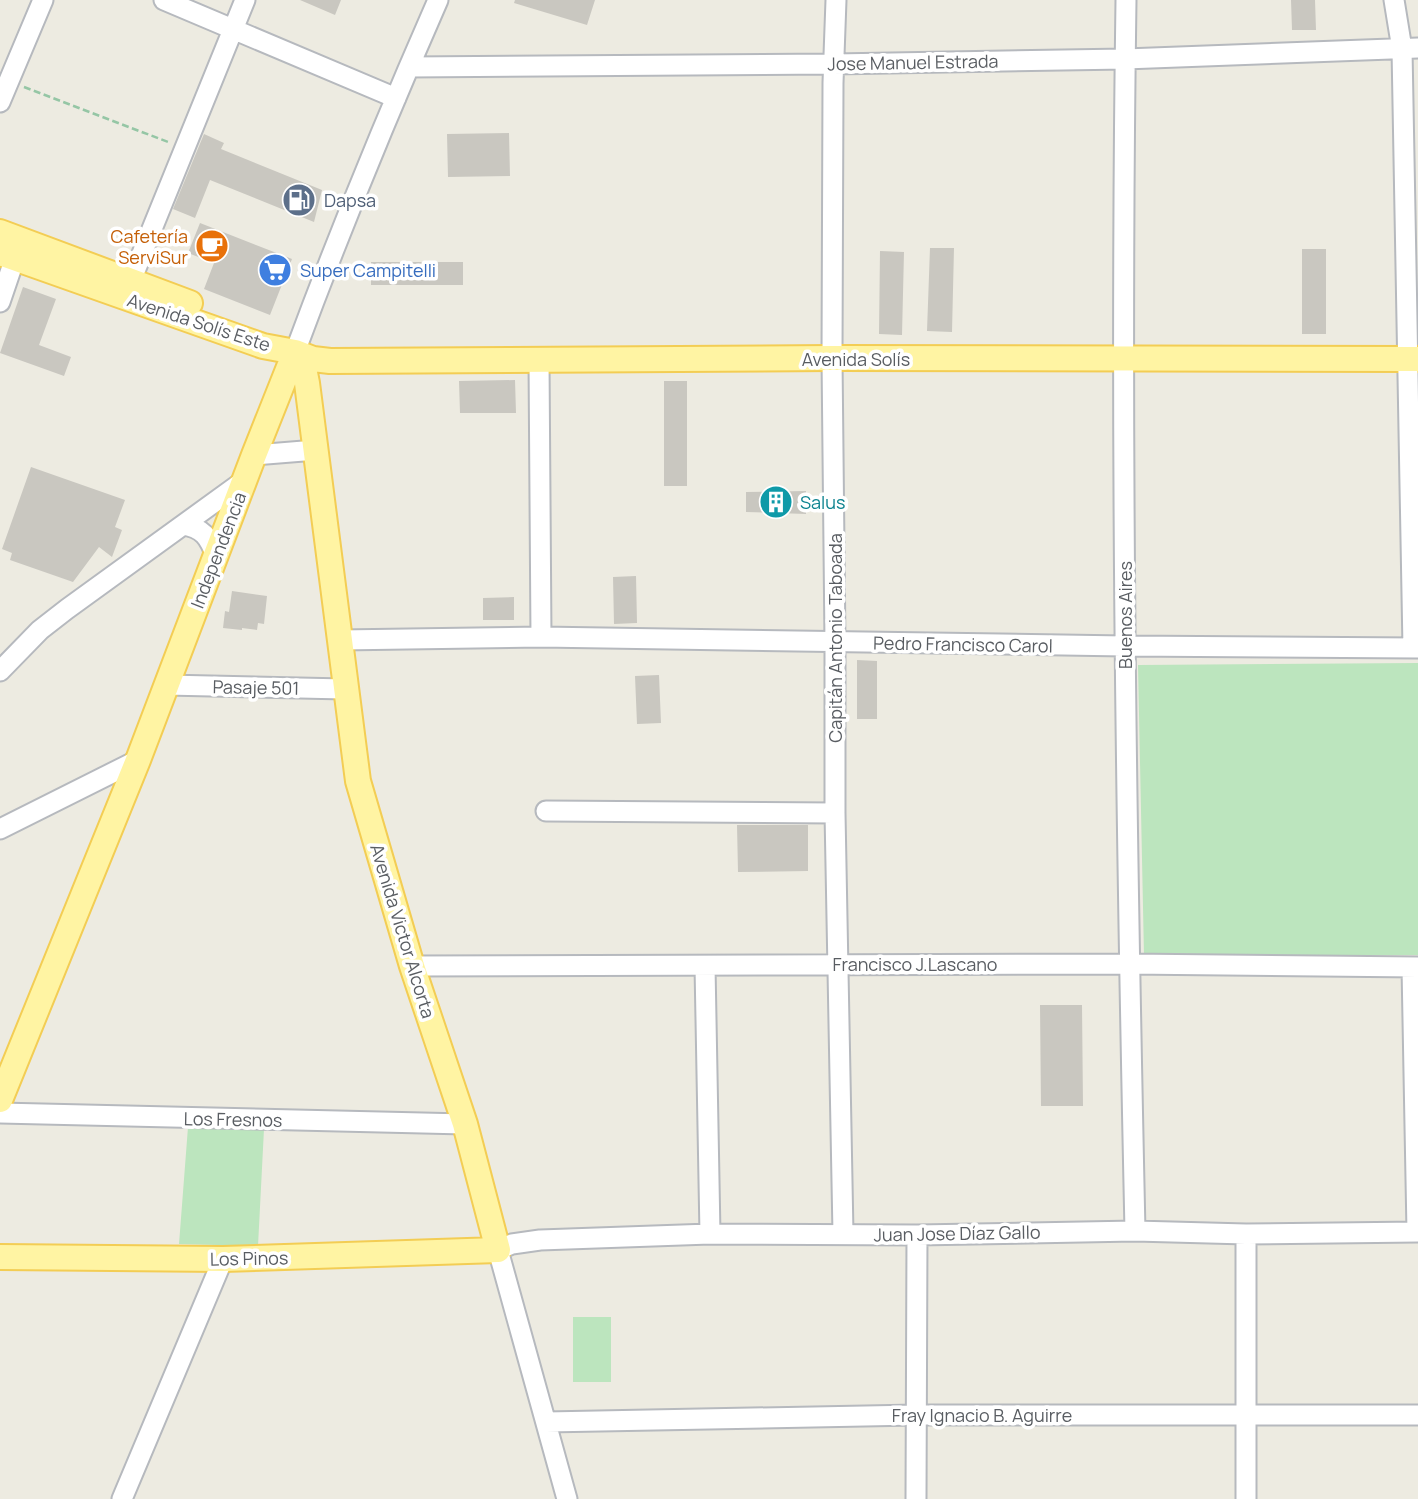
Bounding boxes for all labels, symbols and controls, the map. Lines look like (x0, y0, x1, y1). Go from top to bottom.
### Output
street label: Jose Manuel Estrada (827, 49, 999, 75)
fuel station icon: Dapsa (280, 181, 318, 219)
place label: Dapsa (324, 188, 376, 212)
place label: Cafetería ServiSur (111, 224, 189, 269)
cafe icon: Cafetería ServiSur (193, 227, 231, 265)
supermarket icon: Super Campitelli (256, 251, 294, 289)
place label: Super Campitelli (300, 258, 436, 282)
street label: Avenida Solís Este (124, 288, 274, 356)
street label: Avenida Solís (802, 347, 910, 371)
building icon: Salus (757, 483, 795, 521)
street label: Independencia (185, 488, 251, 612)
place label: Salus (800, 490, 845, 514)
street label: Capitán Antonio Taboada (823, 533, 847, 743)
street label: Buenos Aires (1113, 561, 1137, 669)
street label: Pedro Francisco Carol (873, 630, 1053, 658)
street label: Pasaje 501 (212, 674, 300, 700)
street label: Avenida Victor Alcorta (365, 841, 441, 1021)
street label: Francisco J.Lascano (833, 952, 997, 976)
street label: Los Fresnos (183, 1106, 283, 1132)
street label: Juan Jose Díaz Gallo (873, 1220, 1041, 1246)
street label: Los Pinos (210, 1245, 288, 1271)
street label: Fray Ignacio B. Aguirre (892, 1403, 1072, 1427)

